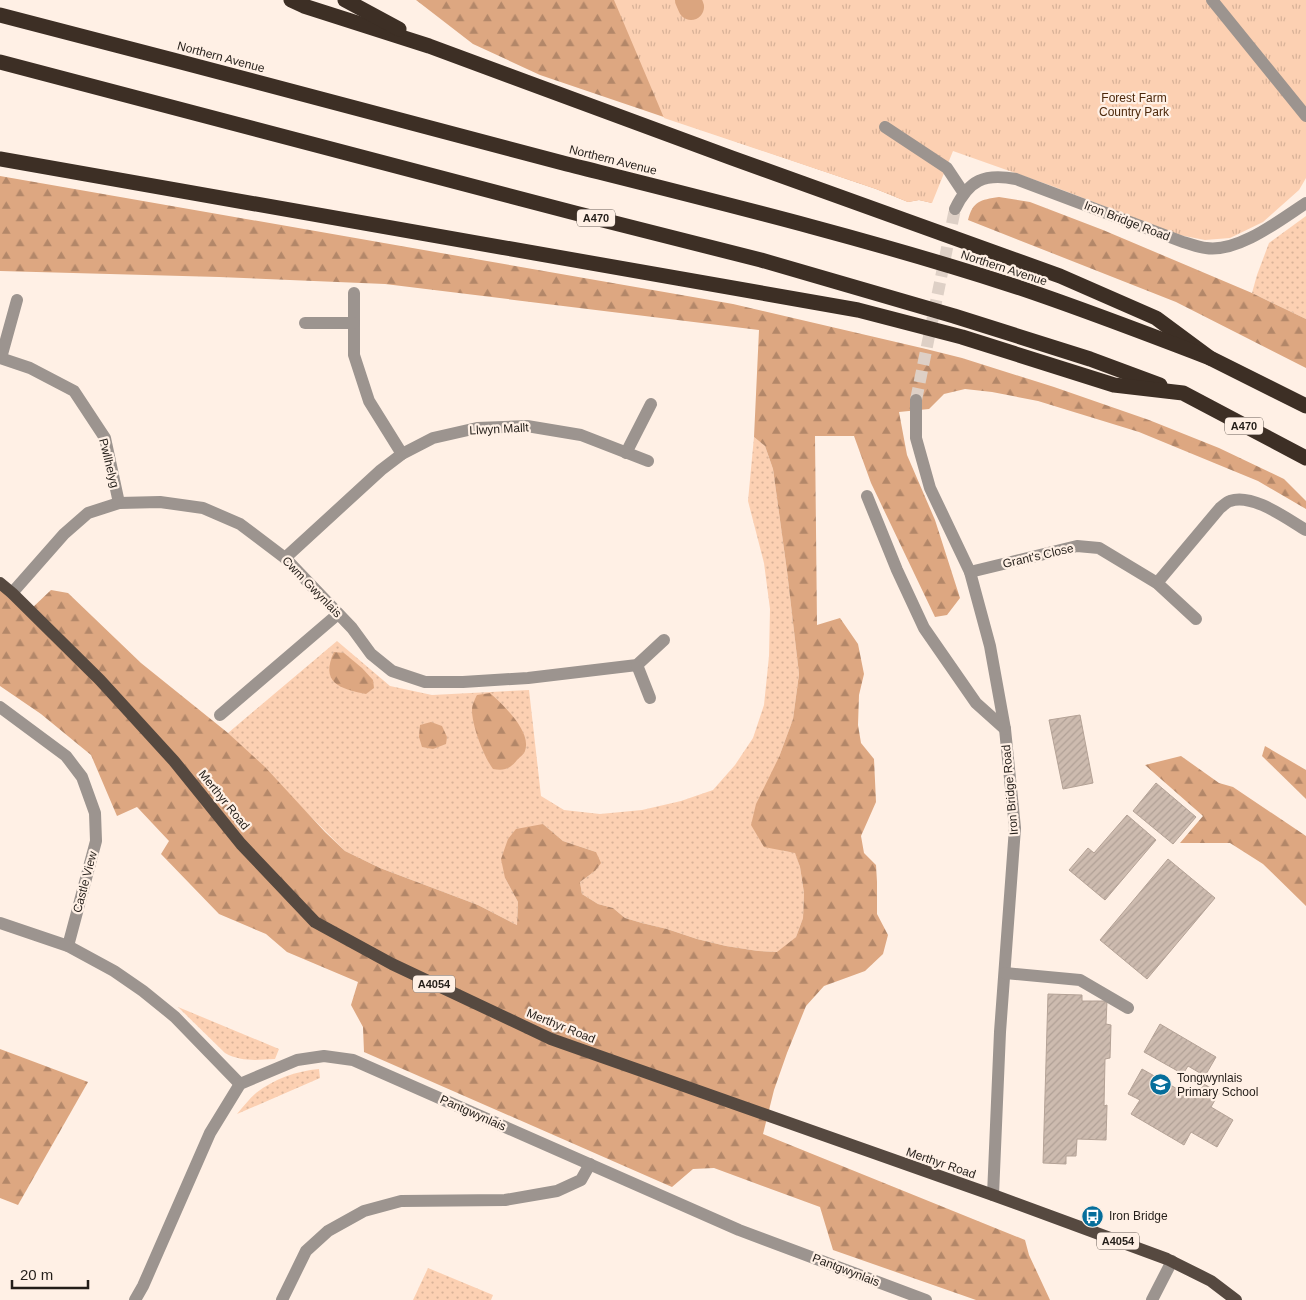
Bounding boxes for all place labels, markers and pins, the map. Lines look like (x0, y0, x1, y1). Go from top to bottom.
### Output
place label: Tongwynlais Primary School (1177, 1071, 1258, 1099)
school or university icon: Tongwynlais Primary School (1149, 1073, 1173, 1097)
bus stop icon: Iron Bridge (1081, 1204, 1105, 1228)
place label: Iron Bridge (1109, 1209, 1168, 1223)

